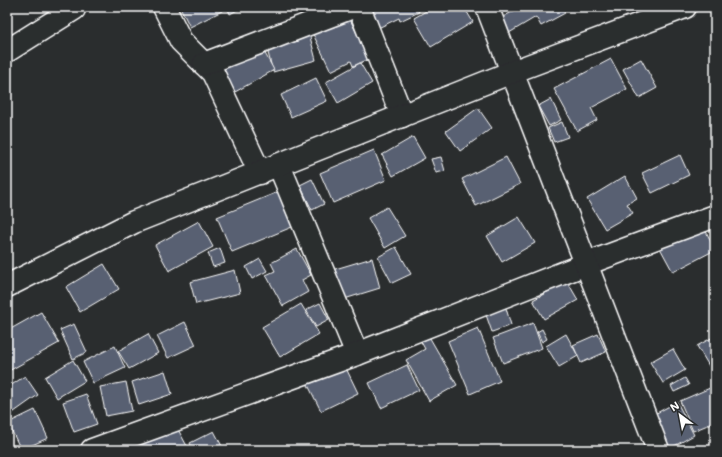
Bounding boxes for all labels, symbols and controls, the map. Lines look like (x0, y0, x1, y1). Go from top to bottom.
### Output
north arrow (660, 395, 700, 435)
text: N (667, 398, 682, 415)

